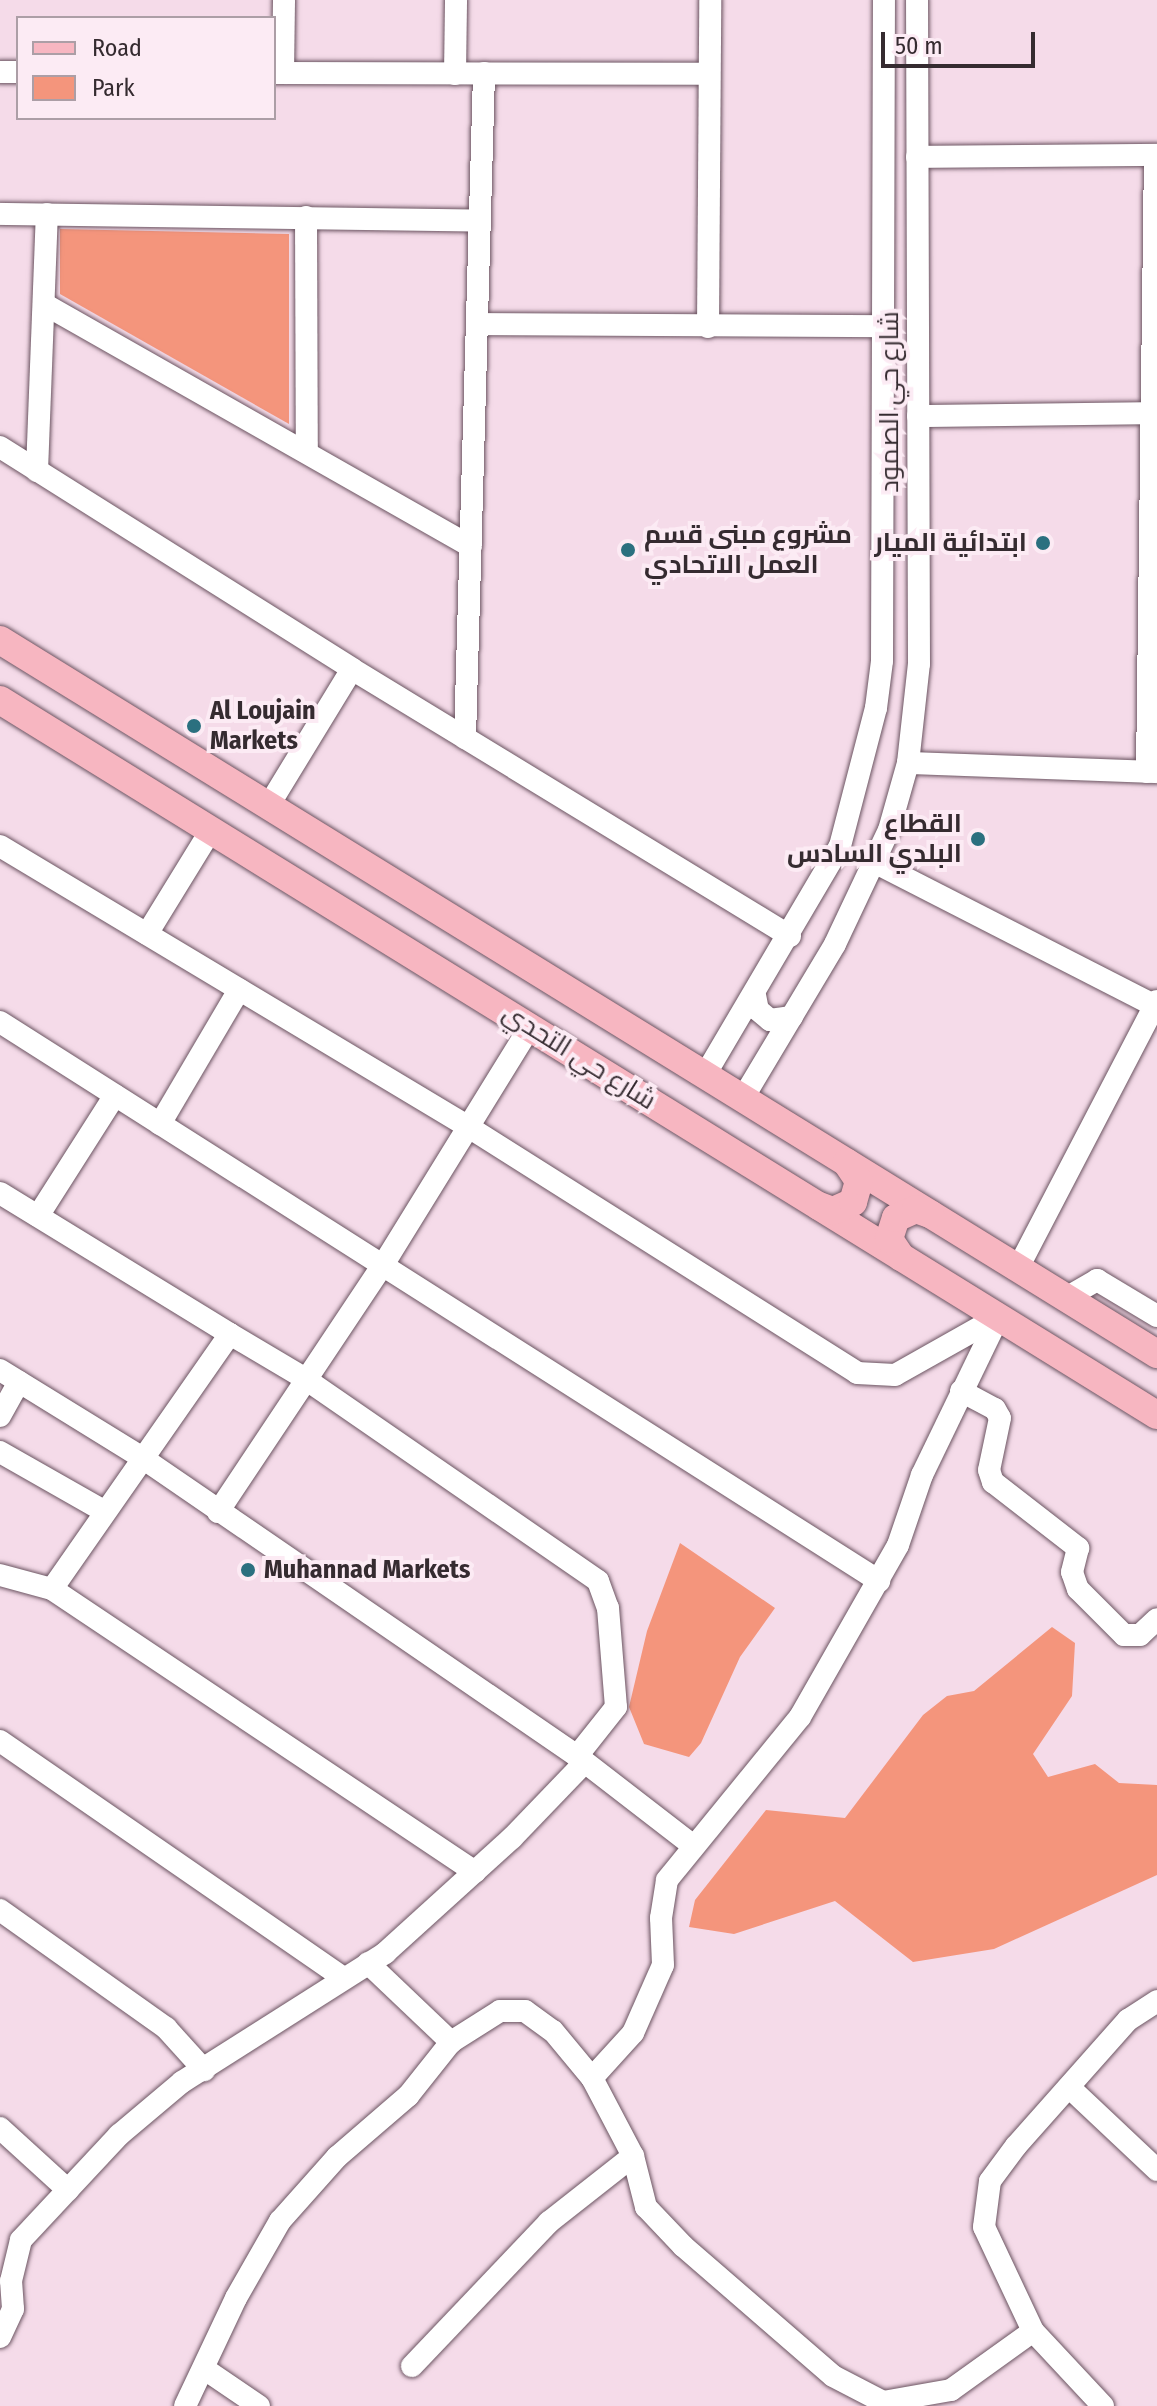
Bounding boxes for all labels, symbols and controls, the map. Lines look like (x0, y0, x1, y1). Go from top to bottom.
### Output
legend (16, 16, 276, 120)
scale bar (885, 16, 1039, 66)
text: 50 m (895, 32, 943, 60)
text: Road (92, 34, 142, 62)
text: Park (92, 74, 135, 102)
street label: شارع حي الصمود (874, 311, 906, 493)
place label: مشروع مبنى قسم العمل الاتحادي (644, 519, 852, 580)
place label: ابتدائية الميار (874, 527, 1027, 559)
marker: ابتدائية الميار (1034, 534, 1052, 552)
marker: مشروع مبنى قسم العمل الاتحادي (619, 541, 637, 559)
place label: Al Loujain Markets (210, 695, 316, 756)
marker: Al Loujain Markets (185, 717, 203, 735)
place label: القطاع البلدي السادس (787, 808, 962, 870)
marker: القطاع البلدي السادس (969, 830, 987, 848)
street label: شارع حي التحدي (497, 997, 661, 1117)
place label: Muhannad Markets (264, 1554, 470, 1586)
marker: Muhannad Markets (239, 1561, 257, 1579)

